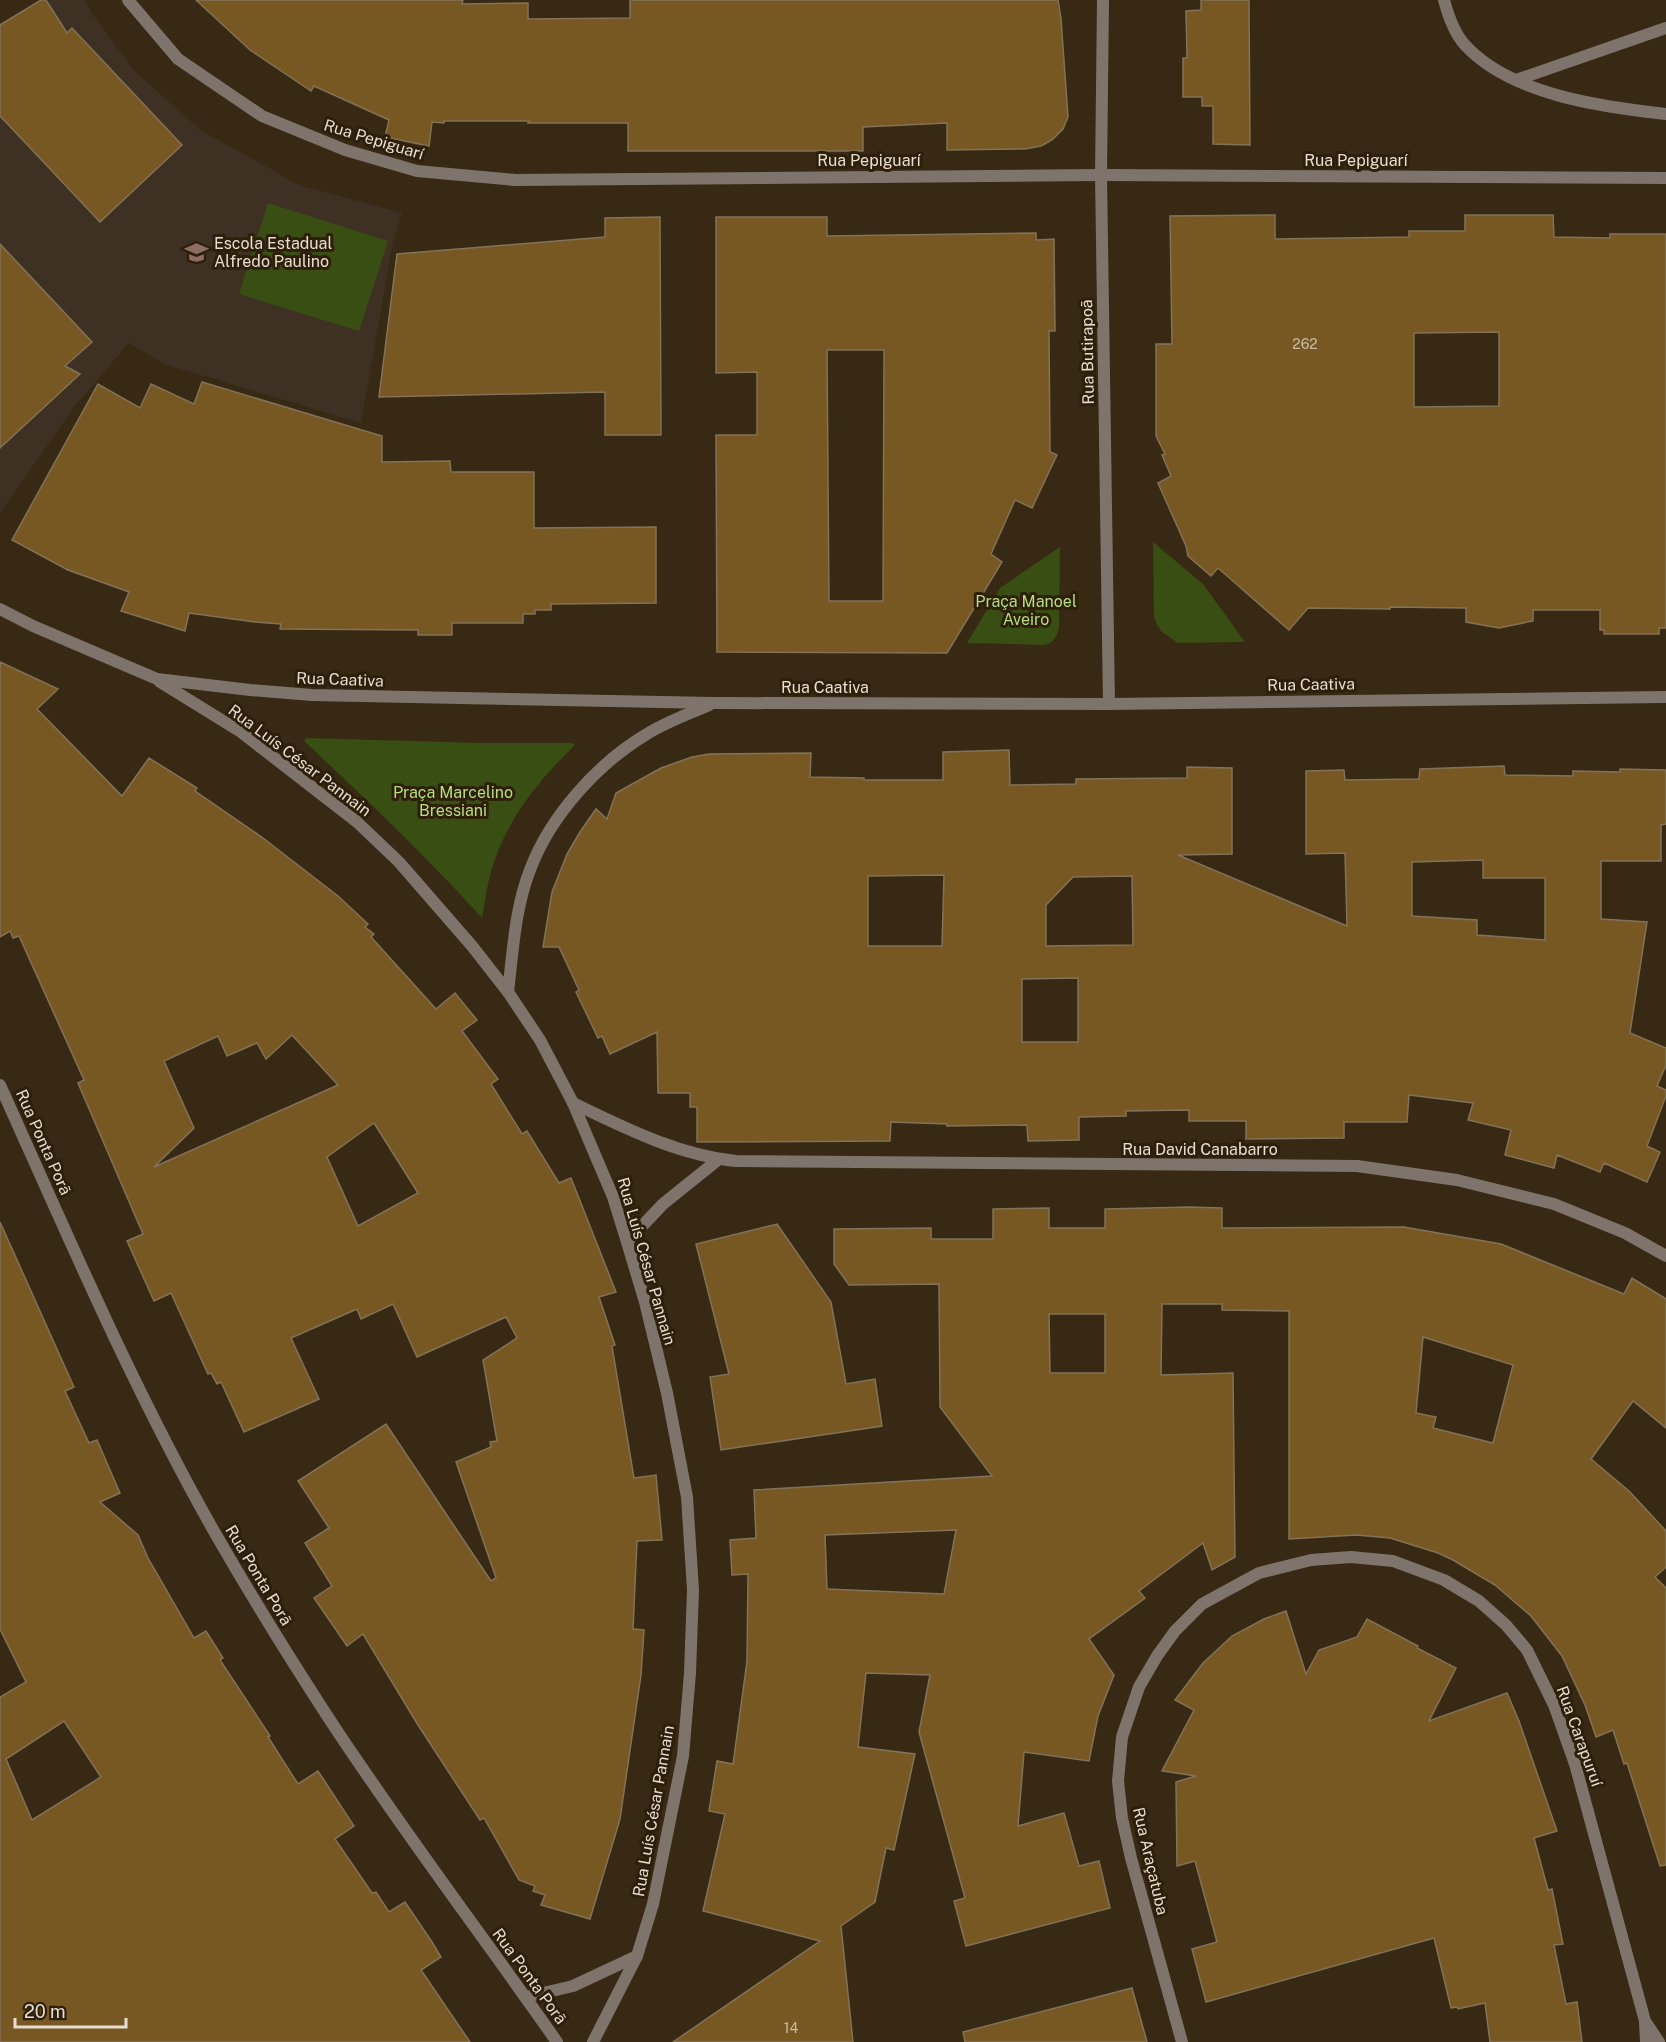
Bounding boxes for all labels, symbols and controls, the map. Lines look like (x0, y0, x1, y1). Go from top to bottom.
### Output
street label: Rua Pepiguarí (322, 115, 427, 164)
street label: Rua Pepiguarí (817, 151, 922, 170)
street label: Rua Pepiguarí (1304, 151, 1409, 170)
place label: Escola Estadual Alfredo Paulino (214, 234, 332, 271)
school or university icon: Escola Estadual Alfredo Paulino (183, 239, 209, 265)
street label: Rua Butirapoã (1077, 299, 1098, 405)
house number: 262 (1292, 336, 1318, 352)
park label: Praça Manoel Aveiro (975, 592, 1077, 629)
street label: Rua Caativa (296, 668, 384, 691)
street label: Rua Caativa (1267, 674, 1355, 695)
street label: Rua Caativa (781, 678, 869, 697)
street label: Rua Luís César Pannain (225, 701, 375, 820)
park label: Praça Marcelino Bressiani (393, 783, 513, 820)
street label: Rua Ponta Porã (12, 1086, 75, 1198)
street label: Rua David Canabarro (1122, 1140, 1278, 1159)
street label: Rua Luís César Pannain (613, 1175, 680, 1347)
street label: Rua Ponta Porã (221, 1522, 296, 1629)
street label: Rua Carapuruí (1553, 1683, 1607, 1790)
street label: Rua Luís César Pannain (629, 1724, 678, 1898)
street label: Rua Araçatuba (1129, 1805, 1172, 1917)
street label: Rua Ponta Porã (489, 1925, 571, 2028)
scale bar (15, 1991, 126, 2029)
text: 20 m (24, 2001, 66, 2022)
house number: 14 (784, 2020, 798, 2036)

